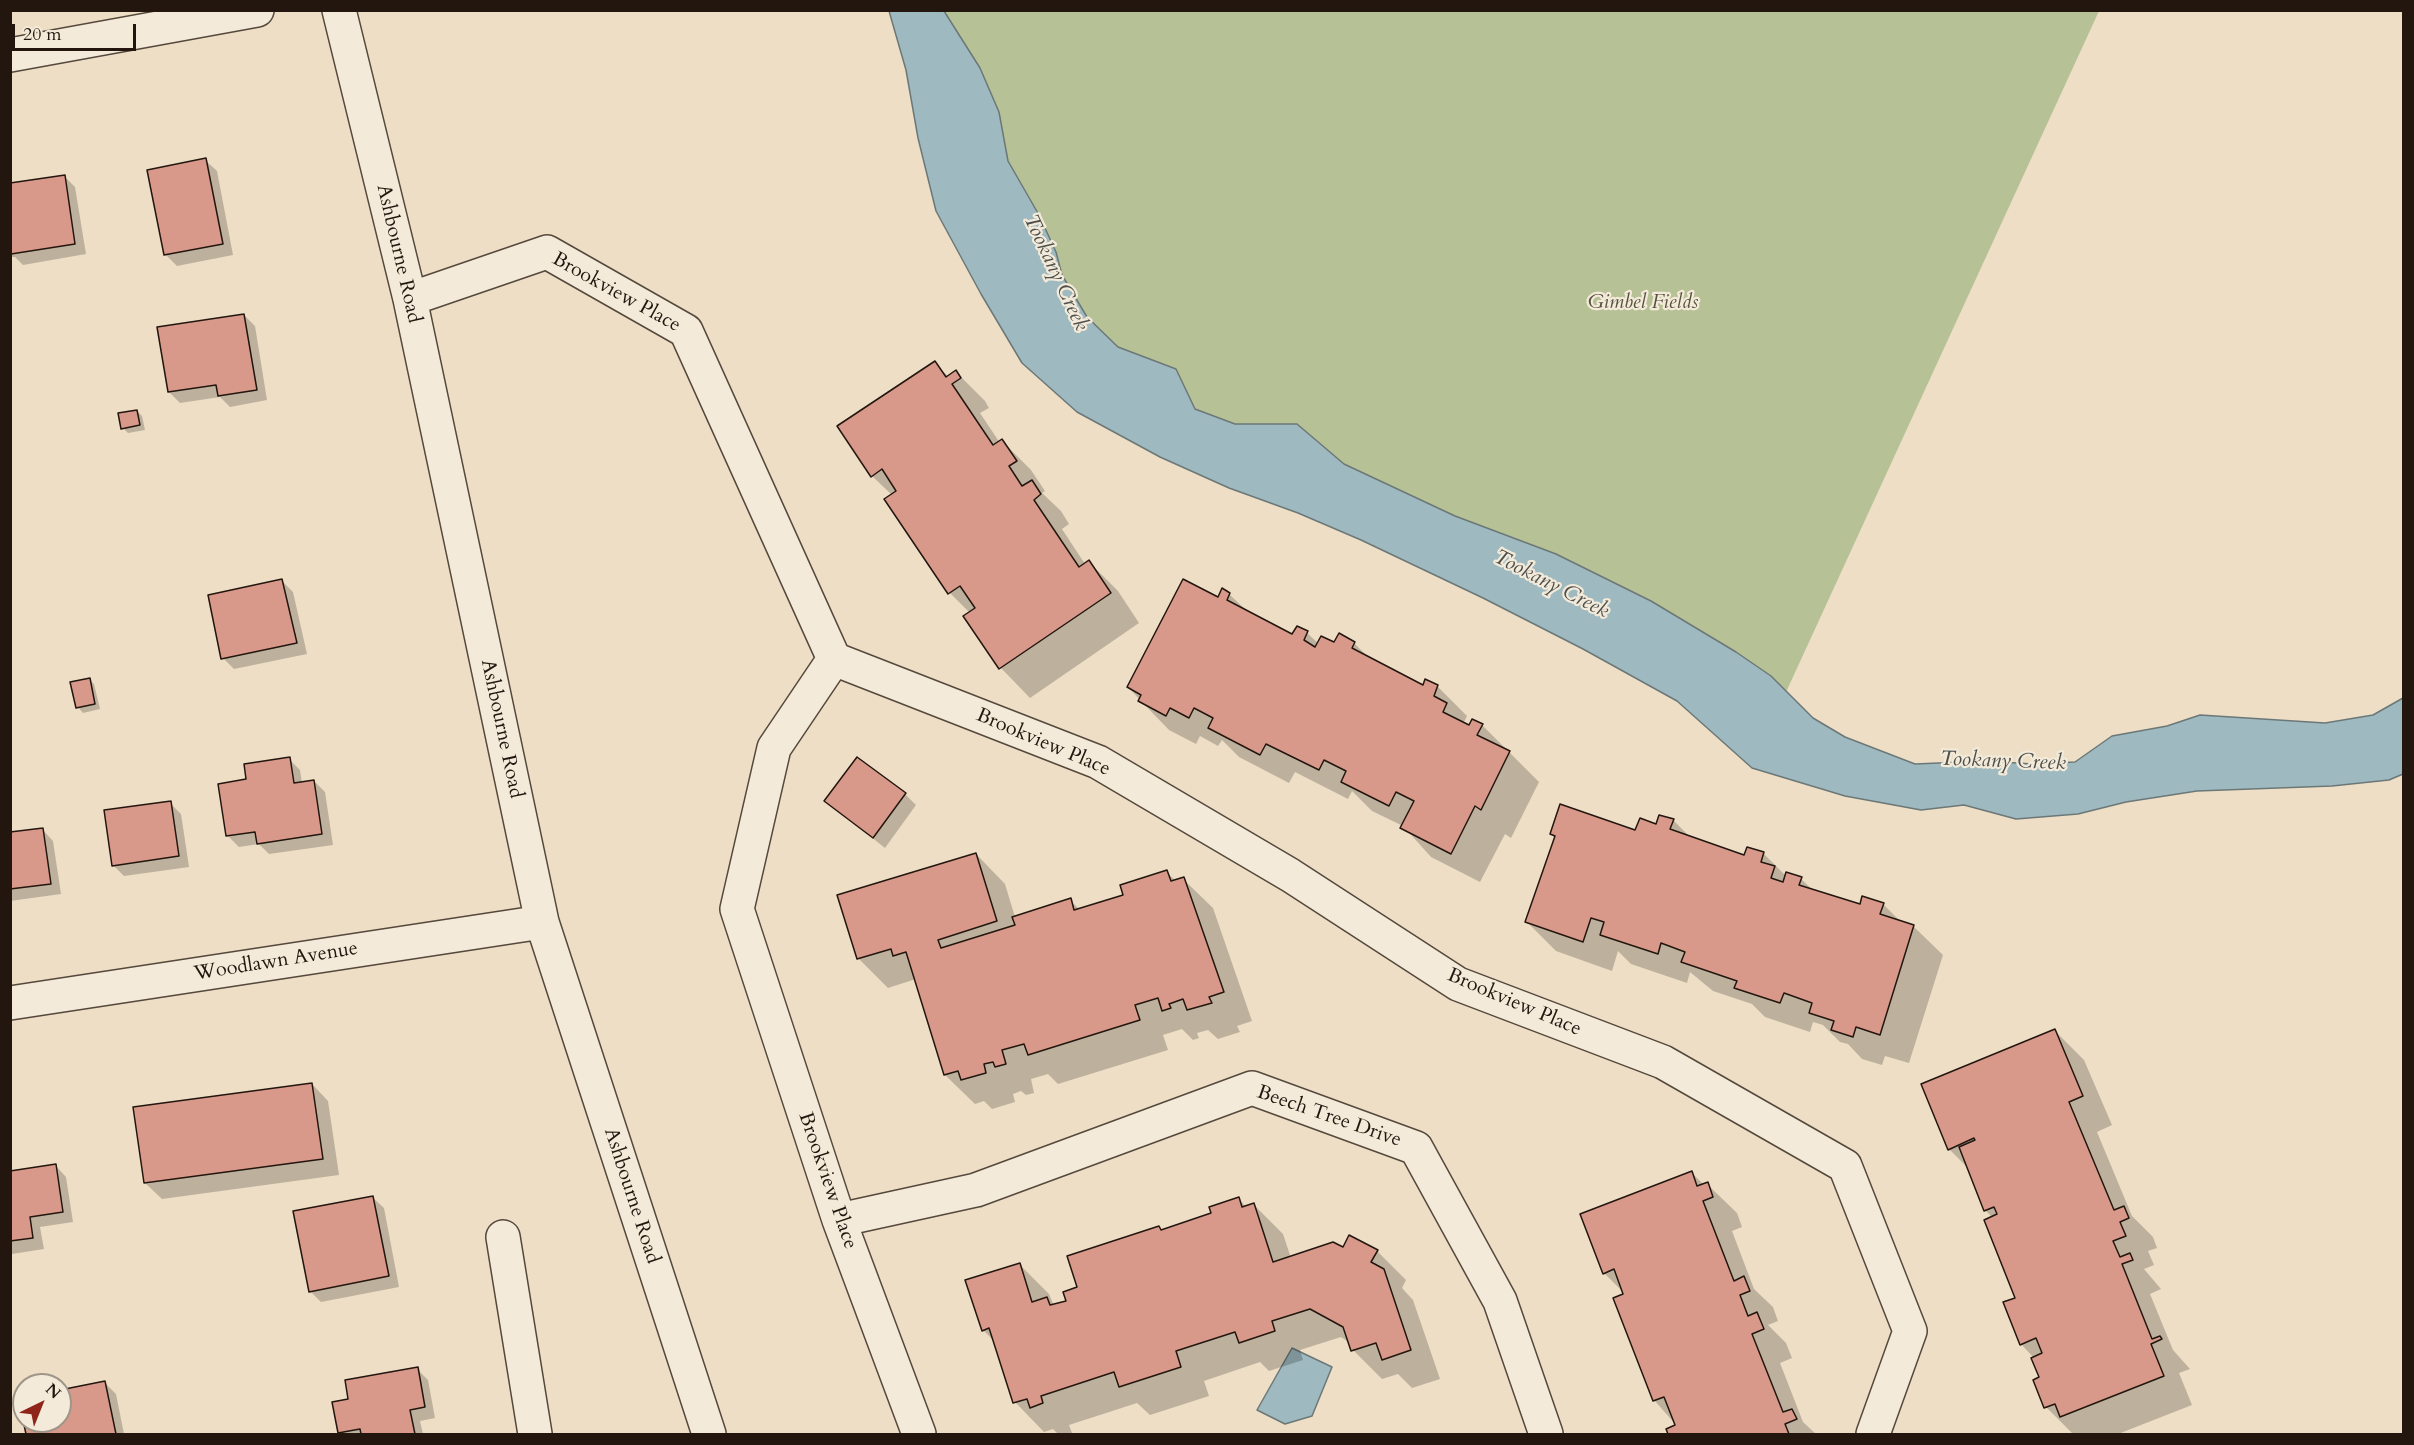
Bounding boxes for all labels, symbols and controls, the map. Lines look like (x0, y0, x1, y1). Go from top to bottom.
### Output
scale bar (15, 12, 140, 50)
text: 20 m (23, 22, 62, 47)
street label: Ashbourne Road (370, 182, 426, 326)
water label: Tookany Creek (1017, 211, 1093, 335)
street label: Brookview Place (548, 248, 684, 338)
park label: Gimbel Fields (1588, 291, 1698, 315)
water label: Tookany Creek (1489, 545, 1613, 625)
street label: Ashbourne Road (475, 657, 527, 801)
street label: Brookview Place (972, 704, 1114, 782)
water label: Tookany Creek (1940, 747, 2066, 777)
street label: Woodlawn Avenue (192, 937, 360, 987)
street label: Brookview Place (1443, 964, 1585, 1042)
street label: Beech Tree Drive (1254, 1081, 1404, 1153)
street label: Brookview Place (792, 1109, 862, 1253)
street label: Ashbourne Road (598, 1125, 664, 1267)
north arrow (12, 1373, 72, 1433)
text: N (40, 1379, 65, 1404)

